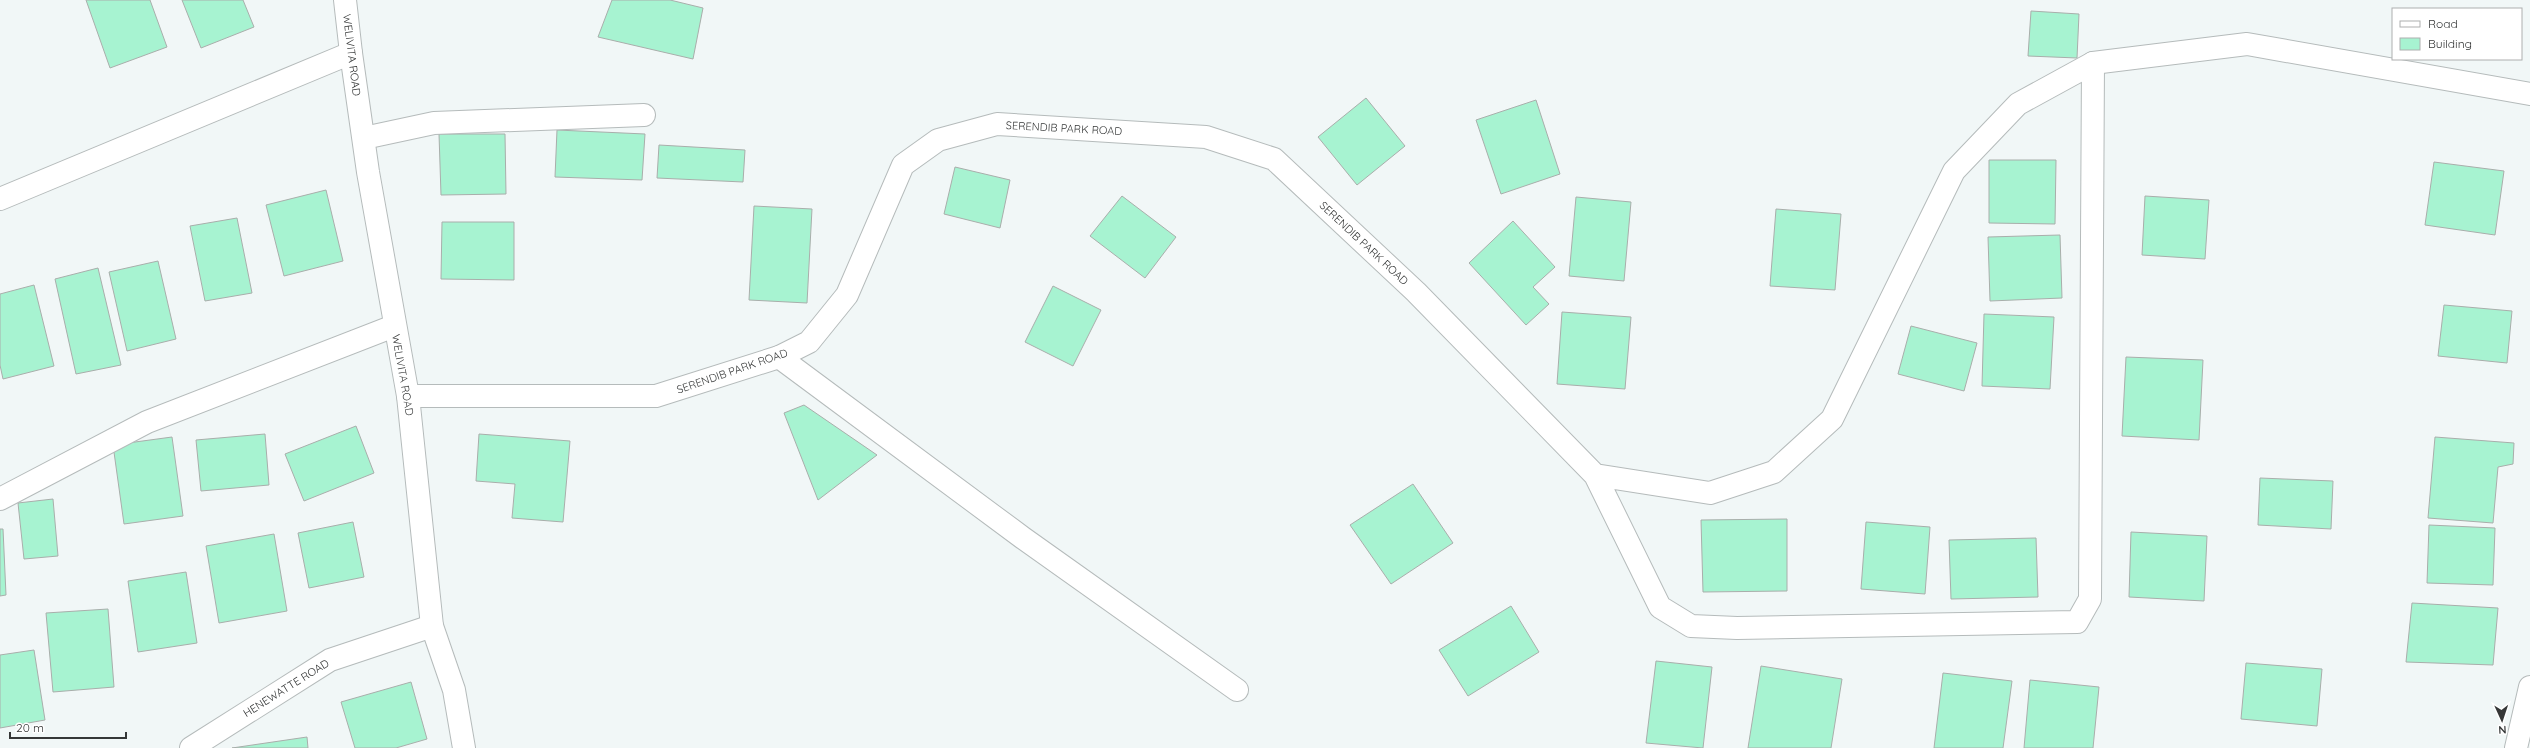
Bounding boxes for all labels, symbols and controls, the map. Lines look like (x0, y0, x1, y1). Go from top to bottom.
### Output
legend (2392, 8, 2522, 60)
street label: WELIVITA ROAD (340, 13, 364, 97)
text: Road (2428, 16, 2458, 31)
text: Building (2428, 36, 2472, 51)
street label: SERENDIB PARK ROAD (1005, 118, 1123, 138)
street label: SERENDIB PARK ROAD (1317, 198, 1411, 288)
street label: WELIVITA ROAD (389, 333, 417, 417)
street label: SERENDIB PARK ROAD (675, 345, 789, 397)
street label: HENEWATTE ROAD (240, 656, 332, 720)
north arrow (2482, 700, 2522, 740)
scale bar (10, 714, 126, 740)
text: 20 m (16, 720, 44, 735)
text: N (2498, 723, 2507, 737)

